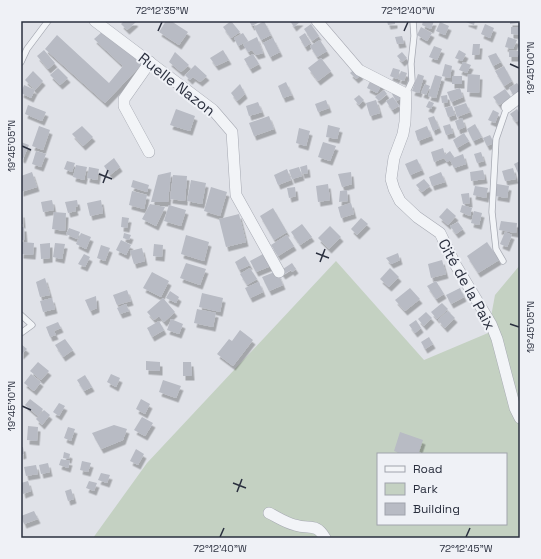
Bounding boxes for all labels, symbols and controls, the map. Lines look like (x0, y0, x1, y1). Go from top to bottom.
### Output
text: 72°12'35"W (135, 4, 189, 17)
text: 72°12'40"W (381, 4, 435, 17)
text: 19°45'00"N (524, 42, 537, 94)
street label: Ruelle Nazon (135, 48, 219, 120)
text: 19°45'05"N (5, 120, 18, 172)
street label: Cité de la Paix (434, 235, 500, 333)
text: 19°45'05"N (524, 301, 537, 353)
text: 19°45'10"N (5, 381, 18, 431)
legend (377, 453, 507, 525)
text: Road (413, 461, 442, 477)
text: Park (413, 481, 438, 497)
text: Building (413, 501, 460, 517)
text: 72°12'40"W (193, 542, 247, 555)
text: 72°12'45"W (440, 542, 493, 555)

